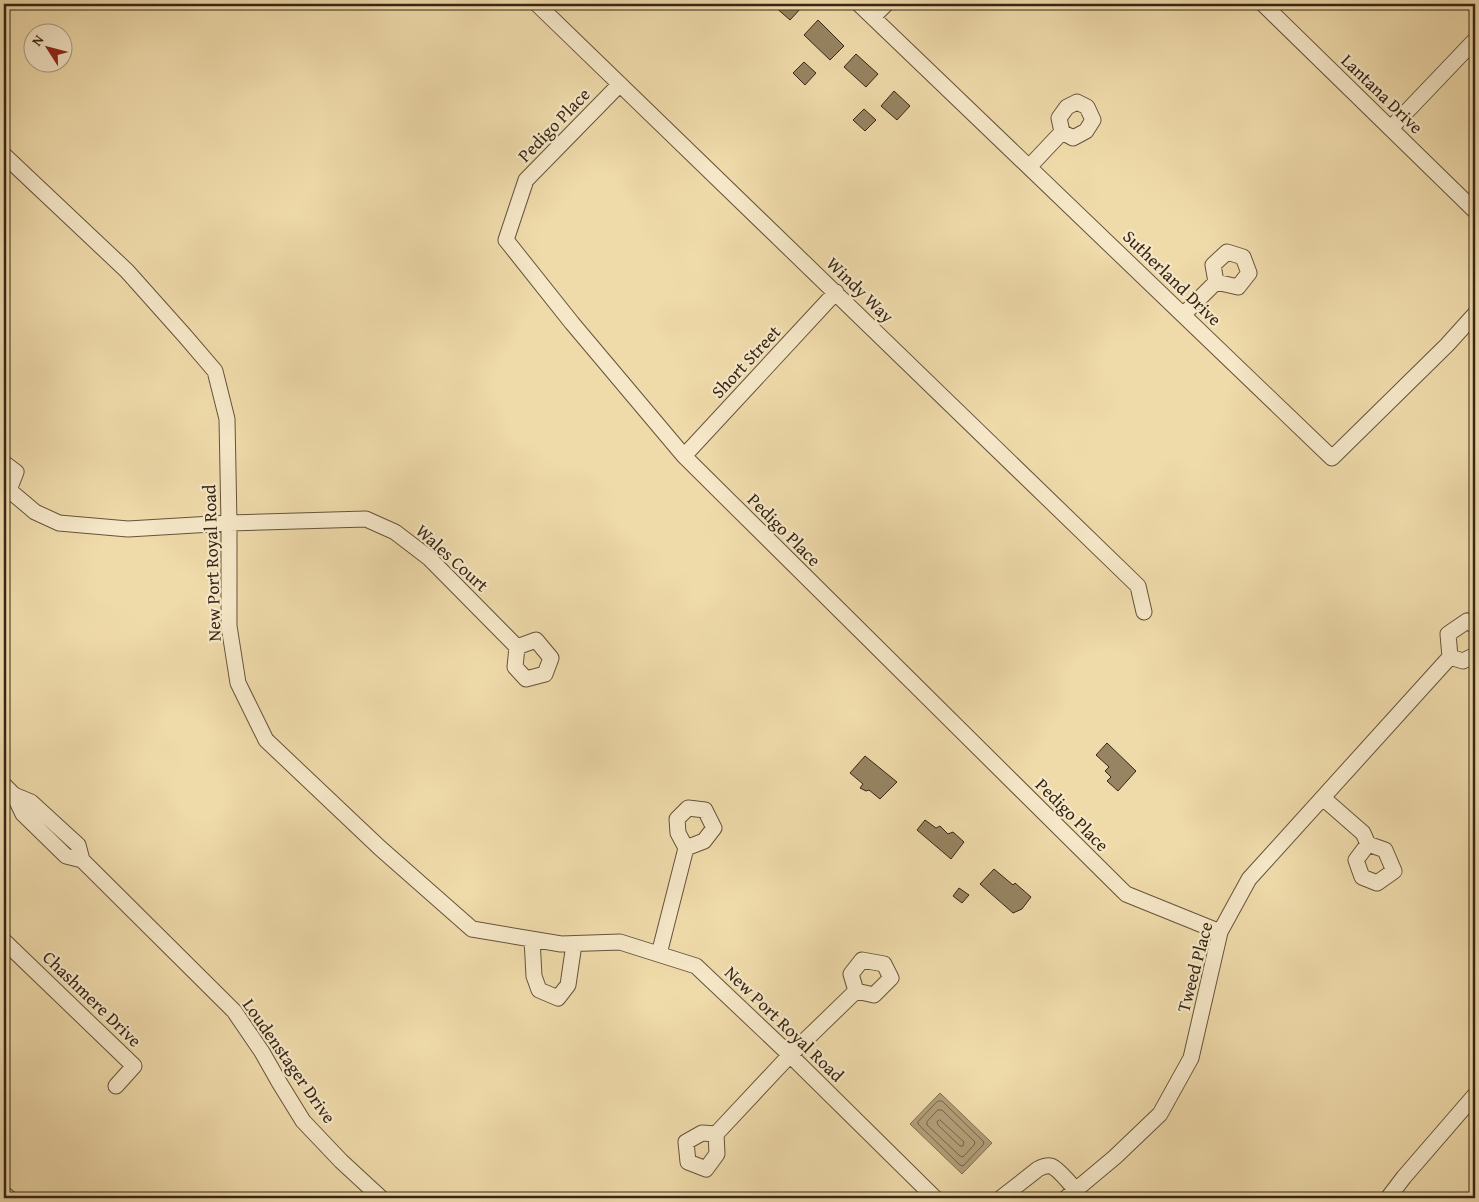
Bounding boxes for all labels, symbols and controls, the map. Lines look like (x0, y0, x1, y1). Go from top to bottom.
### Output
north arrow (22, 22, 72, 72)
text: N (27, 30, 49, 50)
street label: Lantana Drive (1335, 47, 1430, 140)
street label: Pedigo Place (511, 81, 596, 168)
street label: Sutherland Drive (1117, 223, 1228, 332)
street label: Windy Way (820, 250, 900, 329)
street label: Short Street (705, 319, 787, 404)
street label: New Port Royal Road (195, 484, 228, 642)
street label: Pedigo Place (741, 487, 827, 573)
street label: Wales Court (410, 517, 495, 598)
street label: Pedigo Place (1029, 772, 1115, 858)
street label: Tweed Place (1169, 919, 1220, 1015)
street label: Chashmere Drive (37, 944, 148, 1053)
street label: New Port Royal Road (719, 959, 850, 1088)
street label: Loudenstager Drive (236, 993, 343, 1129)

